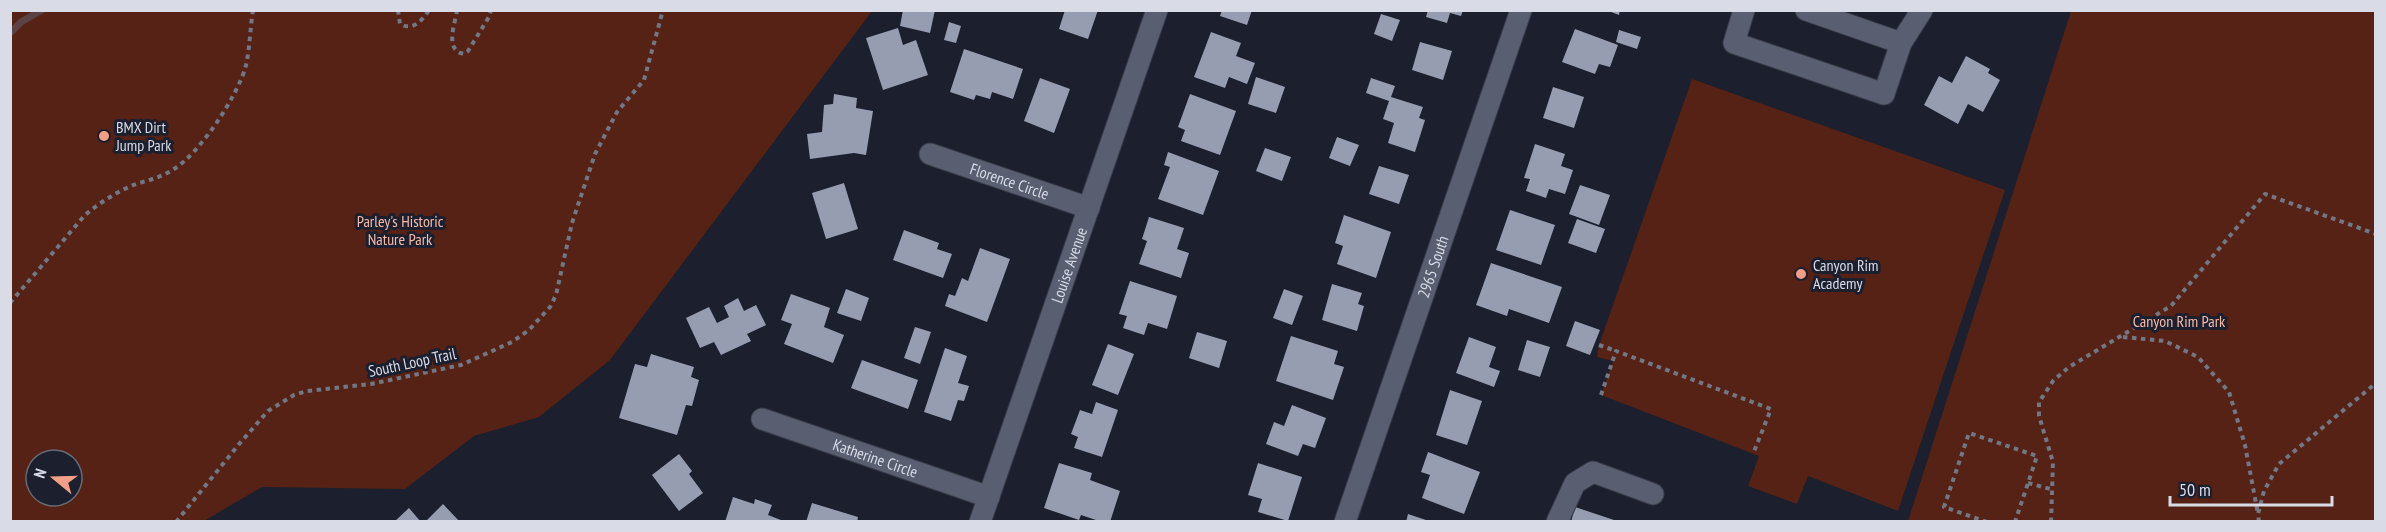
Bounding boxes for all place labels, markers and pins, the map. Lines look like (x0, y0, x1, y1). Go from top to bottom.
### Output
place label: BMX Dirt Jump Park (115, 117, 172, 155)
marker: BMX Dirt Jump Park (97, 129, 111, 143)
place label: Canyon Rim Academy (1813, 255, 1878, 293)
marker: Canyon Rim Academy (1794, 267, 1808, 281)

